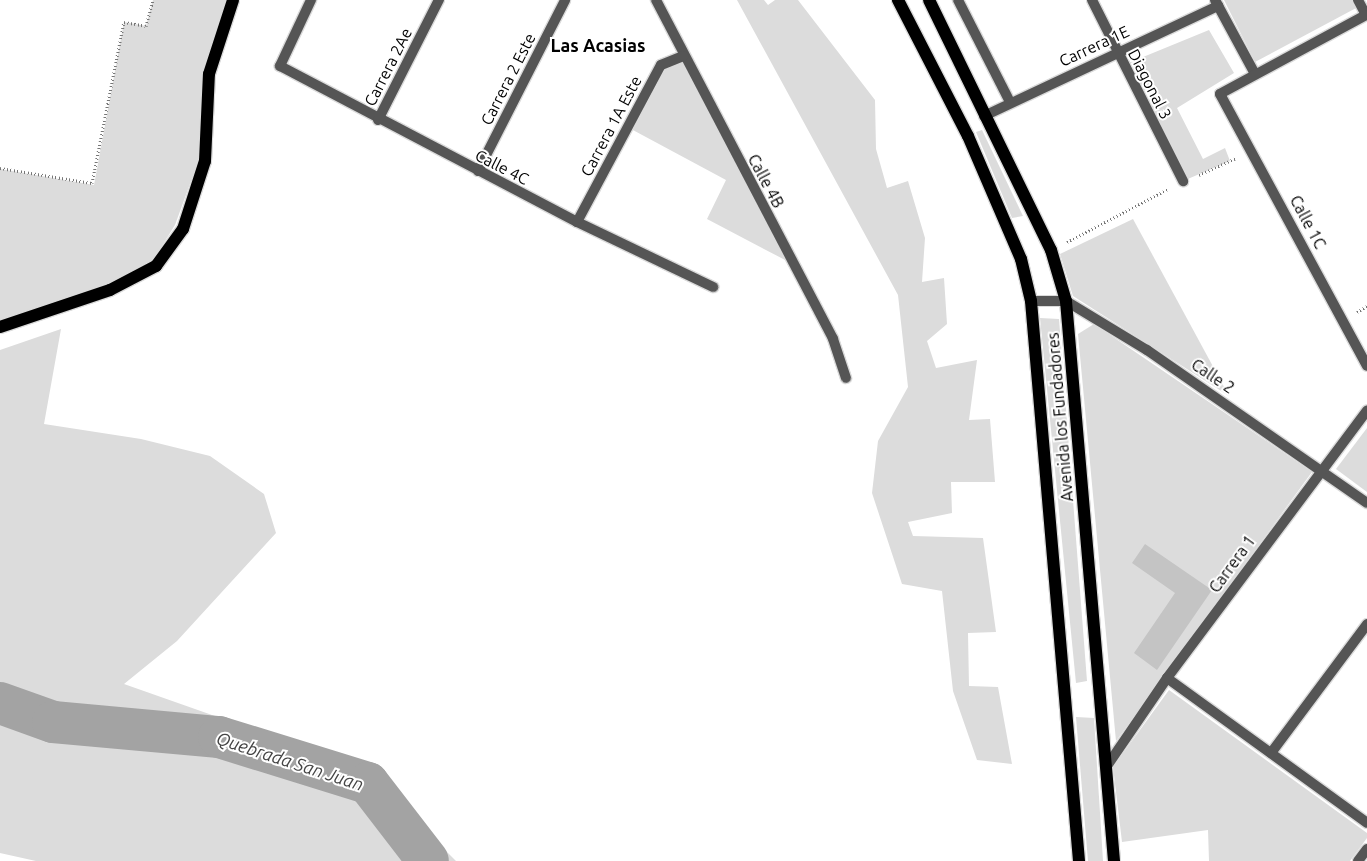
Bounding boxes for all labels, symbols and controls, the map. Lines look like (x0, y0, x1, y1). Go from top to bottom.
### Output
street label: Carrera 1E (1056, 21, 1132, 71)
street label: Carrera 2Ae (360, 25, 416, 109)
street label: Carrera 2 Este (477, 30, 539, 128)
district label: Las Acasias (550, 34, 646, 56)
street label: Diagonal 3 (1124, 46, 1176, 122)
street label: Carrera 1A Este (576, 72, 646, 180)
street label: Calle 4C (472, 145, 532, 189)
street label: Calle 4B (744, 151, 788, 211)
street label: Calle 1C (1286, 192, 1330, 252)
street label: Avenida los Fundadores (1043, 332, 1077, 502)
street label: Calle 2 (1188, 355, 1238, 397)
street label: Carrera 1 (1205, 532, 1259, 596)
water label: Quebrada San Juan (214, 727, 366, 795)

